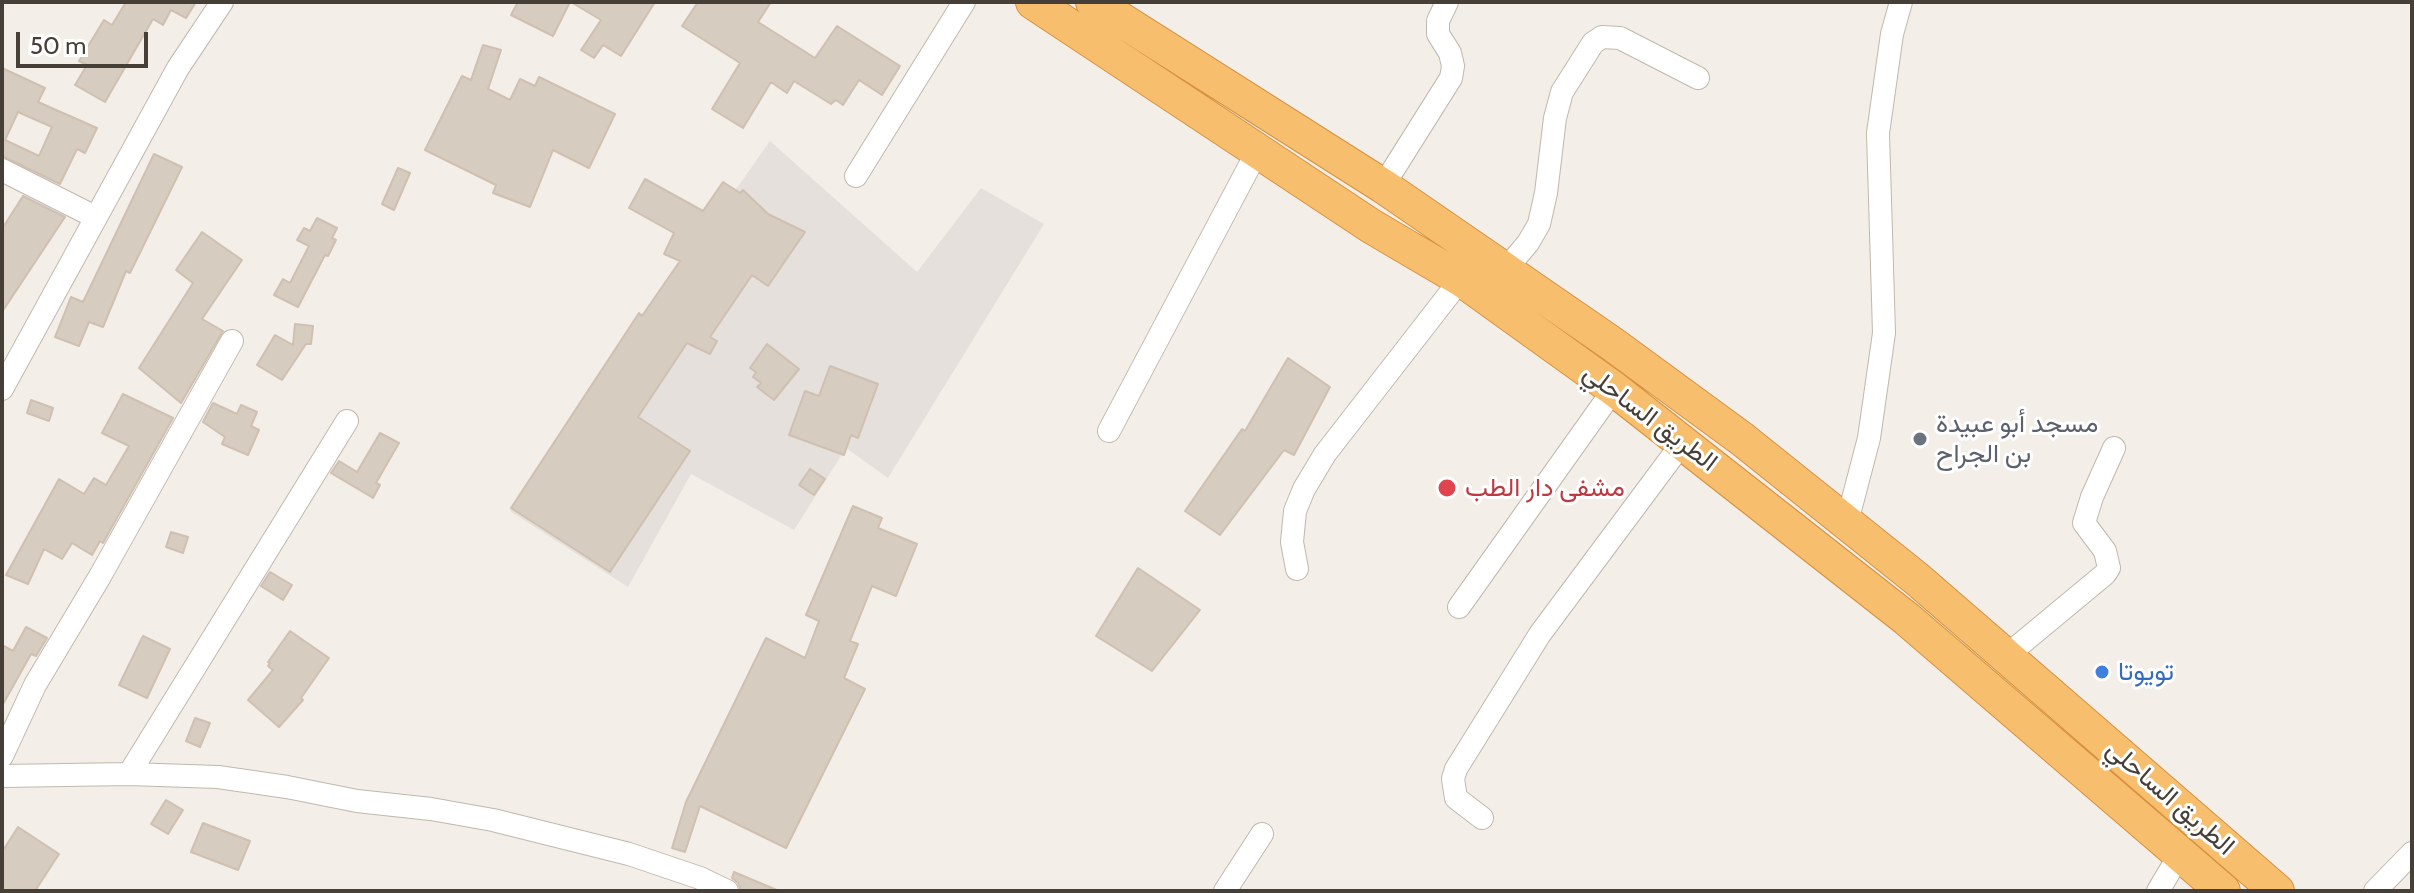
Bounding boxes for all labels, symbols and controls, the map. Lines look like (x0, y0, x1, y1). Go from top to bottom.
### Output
scale bar (20, 16, 152, 66)
text: 50 m (30, 31, 86, 60)
street label: الطريق الساحلي (1577, 357, 1723, 479)
place label: مسجد أبو عبيدة بن الجراح (1936, 408, 2098, 470)
marker: مسجد أبو عبيدة بن الجراح (1911, 430, 1929, 448)
place label: مشفى دار الطب (1465, 472, 1625, 504)
marker: مشفى دار الطب (1436, 477, 1458, 499)
place label: تويوتا (2118, 656, 2174, 688)
marker: تويوتا (2093, 663, 2111, 681)
street label: الطريق الساحلي (2099, 734, 2241, 862)

